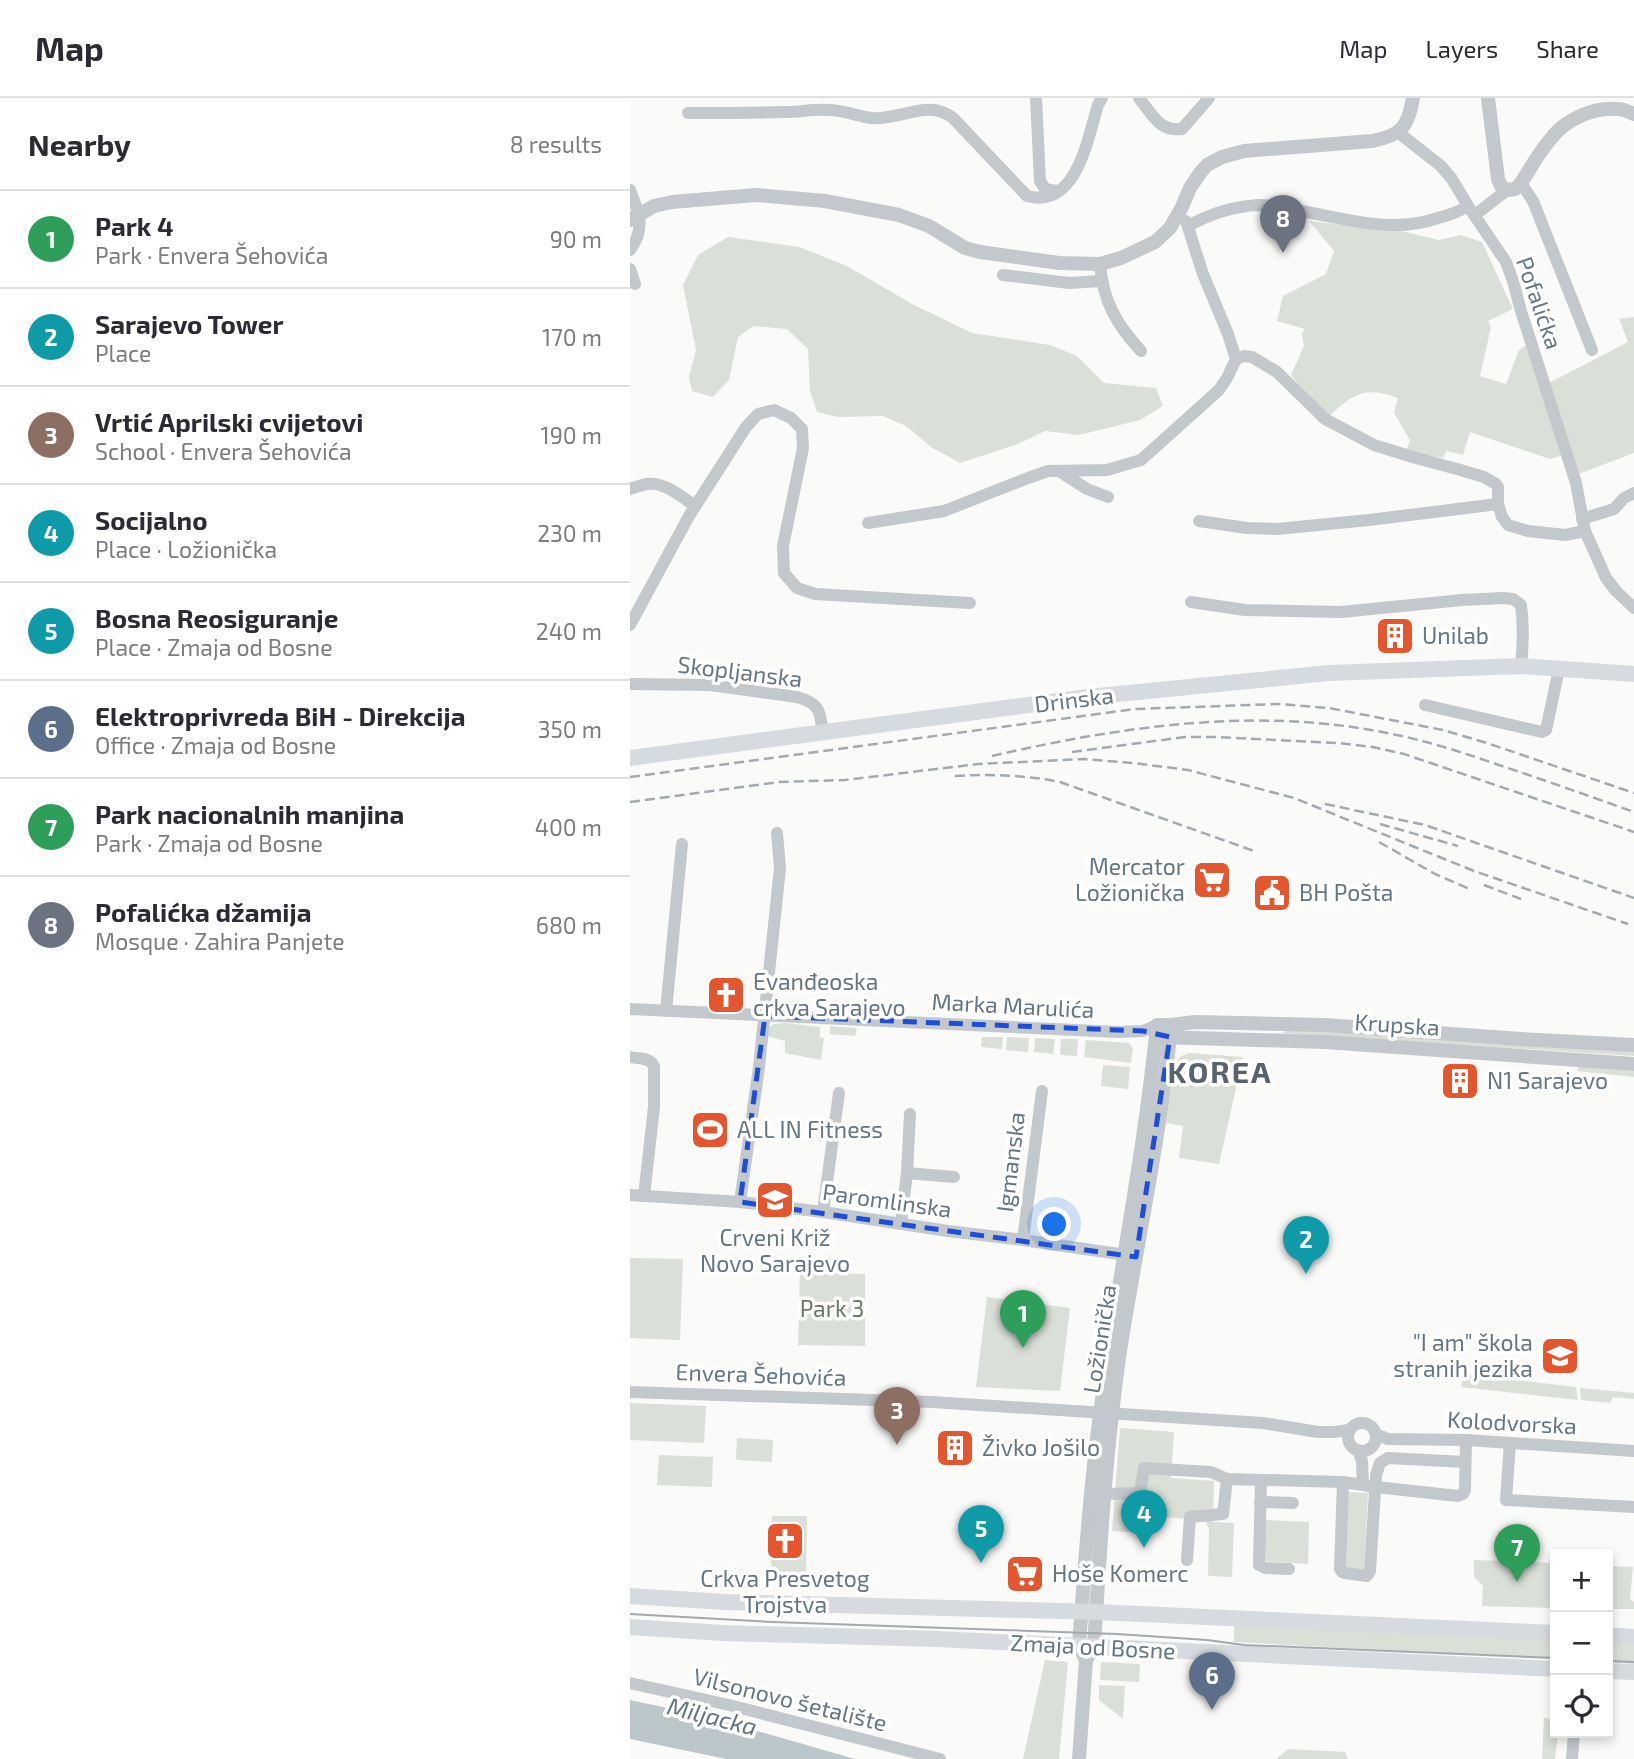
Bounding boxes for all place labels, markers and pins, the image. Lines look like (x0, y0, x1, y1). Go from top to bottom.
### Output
pin: 8 (1260, 195, 1306, 253)
building icon: Unilab (1374, 615, 1416, 657)
place label: Unilab (1422, 621, 1489, 649)
place label: Mercator Ložionička (1075, 852, 1185, 906)
supermarket icon: Mercator Ložionička (1191, 859, 1233, 901)
public building icon: BH Pošta (1251, 872, 1293, 914)
place label: BH Pošta (1299, 878, 1393, 906)
place label: Evanđeoska crkva Sarajevo (753, 967, 906, 1021)
church icon: Evanđeoska crkva Sarajevo (705, 974, 747, 1016)
building icon: N1 Sarajevo (1439, 1060, 1481, 1102)
place label: N1 Sarajevo (1487, 1066, 1608, 1094)
sports icon: ALL IN Fitness (689, 1109, 731, 1151)
place label: ALL IN Fitness (737, 1115, 883, 1143)
school or university icon: Crveni Križ Novo Sarajevo (754, 1179, 796, 1221)
pin: 2 (1283, 1216, 1329, 1274)
place label: Crveni Križ Novo Sarajevo (700, 1223, 850, 1277)
pin: 1 (1000, 1290, 1046, 1348)
place label: "I am" škola stranih jezika (1393, 1328, 1533, 1382)
school or university icon: "I am" škola stranih jezika (1539, 1335, 1581, 1377)
pin: 3 (874, 1387, 920, 1445)
building icon: Živko Jošilo (934, 1427, 976, 1469)
place label: Živko Jošilo (982, 1433, 1100, 1461)
pin: 4 (1121, 1490, 1167, 1548)
pin: 5 (958, 1505, 1004, 1563)
church icon: Crkva Presvetog Trojstva (764, 1520, 806, 1562)
pin: 7 (1494, 1524, 1540, 1582)
supermarket icon: Hoše Komerc (1004, 1553, 1046, 1595)
place label: Hoše Komerc (1052, 1559, 1189, 1587)
place label: Crkva Presvetog Trojstva (700, 1564, 870, 1618)
pin: 6 (1189, 1652, 1235, 1710)

